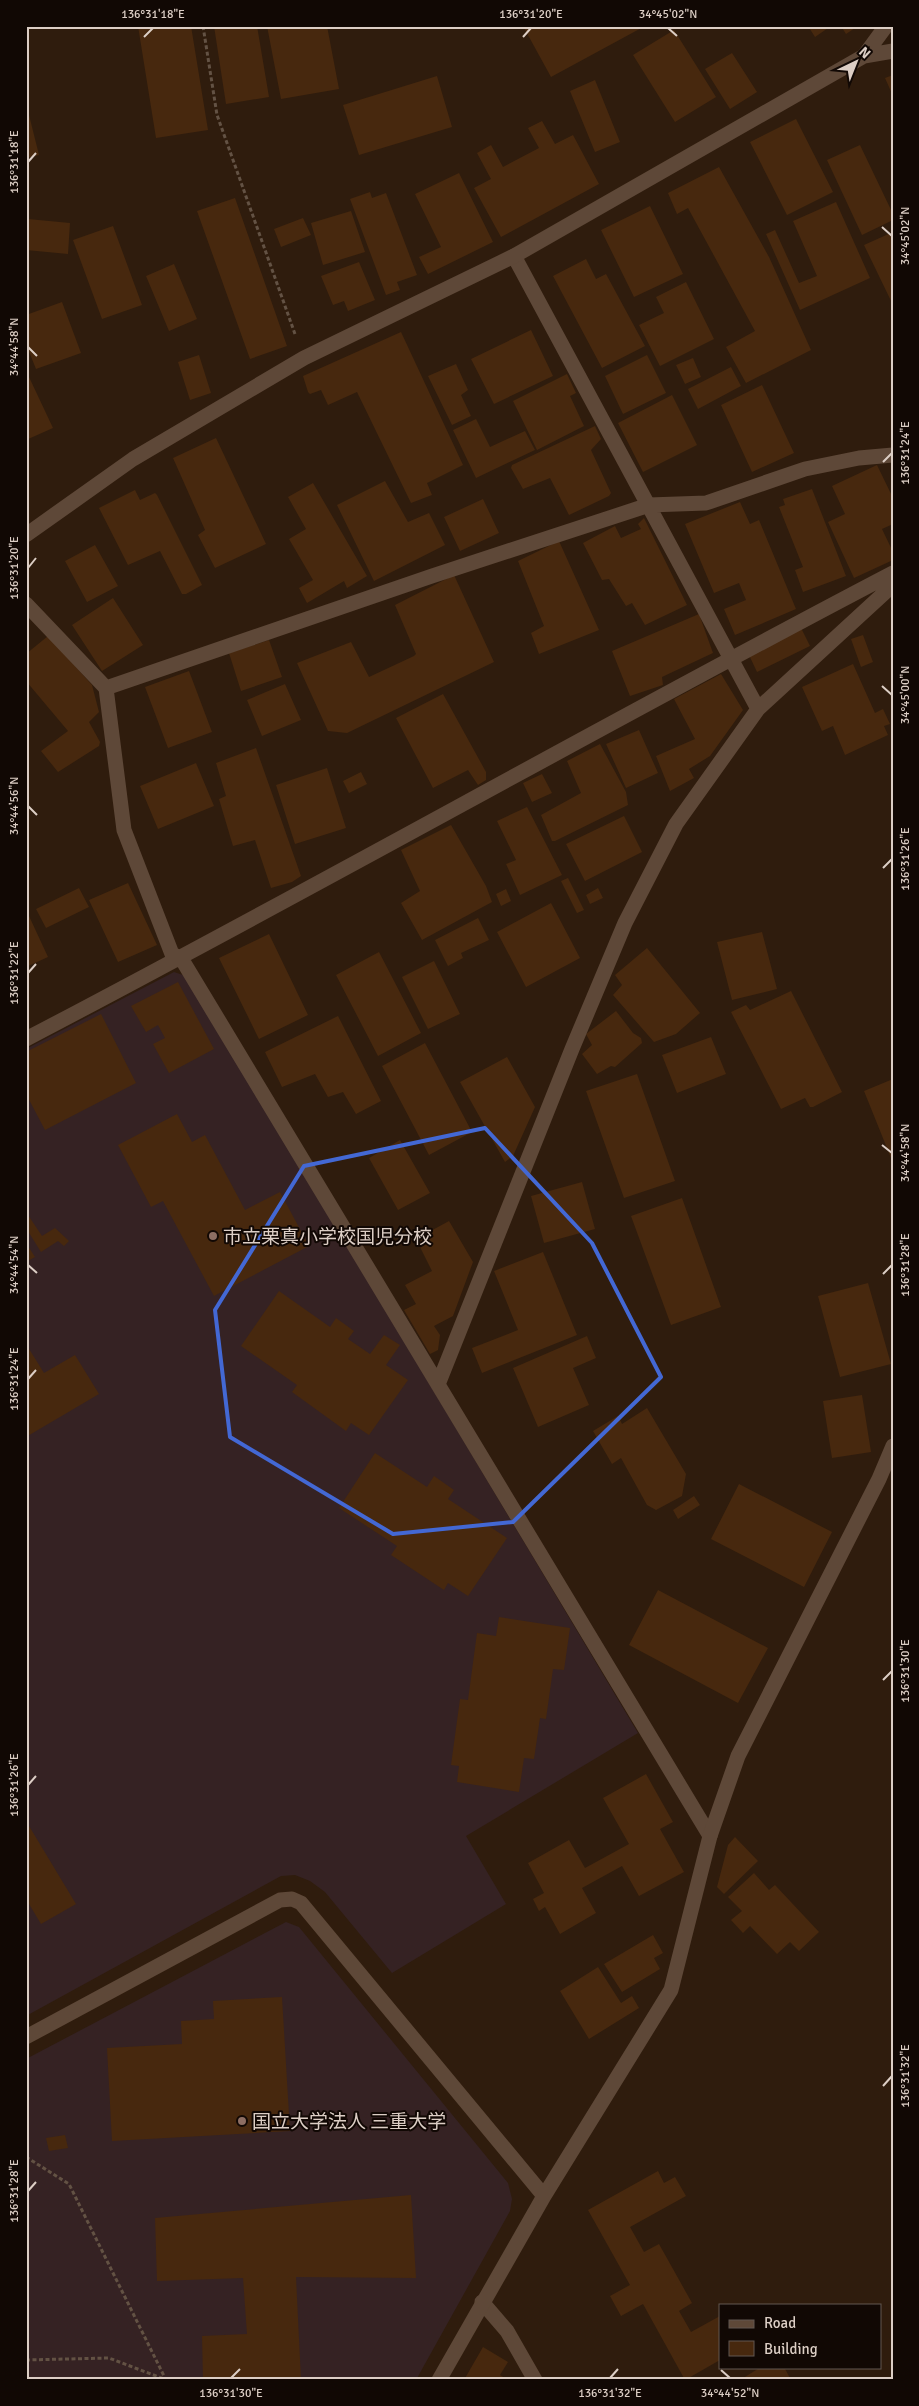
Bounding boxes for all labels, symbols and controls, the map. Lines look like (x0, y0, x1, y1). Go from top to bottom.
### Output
text: 136°31'18"E (121, 7, 185, 22)
text: 136°31'20"E (499, 7, 563, 22)
text: 34°45'02"N (639, 7, 697, 22)
north arrow (832, 38, 882, 88)
text: N (855, 43, 874, 62)
text: 136°31'18"E (7, 130, 22, 194)
text: 34°45'02"N (898, 207, 913, 265)
text: 34°44'58"N (7, 318, 22, 376)
text: 136°31'24"E (898, 421, 913, 485)
text: 136°31'20"E (7, 536, 22, 600)
text: 34°45'00"N (898, 666, 913, 724)
text: 34°44'56"N (7, 777, 22, 835)
text: 136°31'26"E (898, 827, 913, 891)
text: 136°31'22"E (7, 941, 22, 1005)
text: 34°44'58"N (898, 1124, 913, 1182)
place label: 市立栗真小学校国児分校 (223, 1225, 432, 1249)
marker: 市立栗真小学校国児分校 (207, 1230, 219, 1242)
text: 136°31'28"E (898, 1233, 913, 1297)
text: 34°44'54"N (7, 1236, 22, 1294)
text: 136°31'24"E (7, 1347, 22, 1411)
text: 136°31'30"E (898, 1639, 913, 1703)
text: 136°31'26"E (7, 1753, 22, 1817)
text: 136°31'32"E (898, 2044, 913, 2108)
place label: 国立大学法人 三重大学 (252, 2110, 446, 2134)
marker: 国立大学法人 三重大学 (236, 2115, 248, 2127)
text: 136°31'28"E (7, 2159, 22, 2223)
legend (719, 2304, 882, 2368)
text: Road (764, 2314, 796, 2332)
text: Building (764, 2340, 818, 2358)
text: 136°31'30"E (199, 2386, 263, 2401)
text: 136°31'32"E (578, 2386, 642, 2401)
text: 34°44'52"N (701, 2386, 759, 2401)

